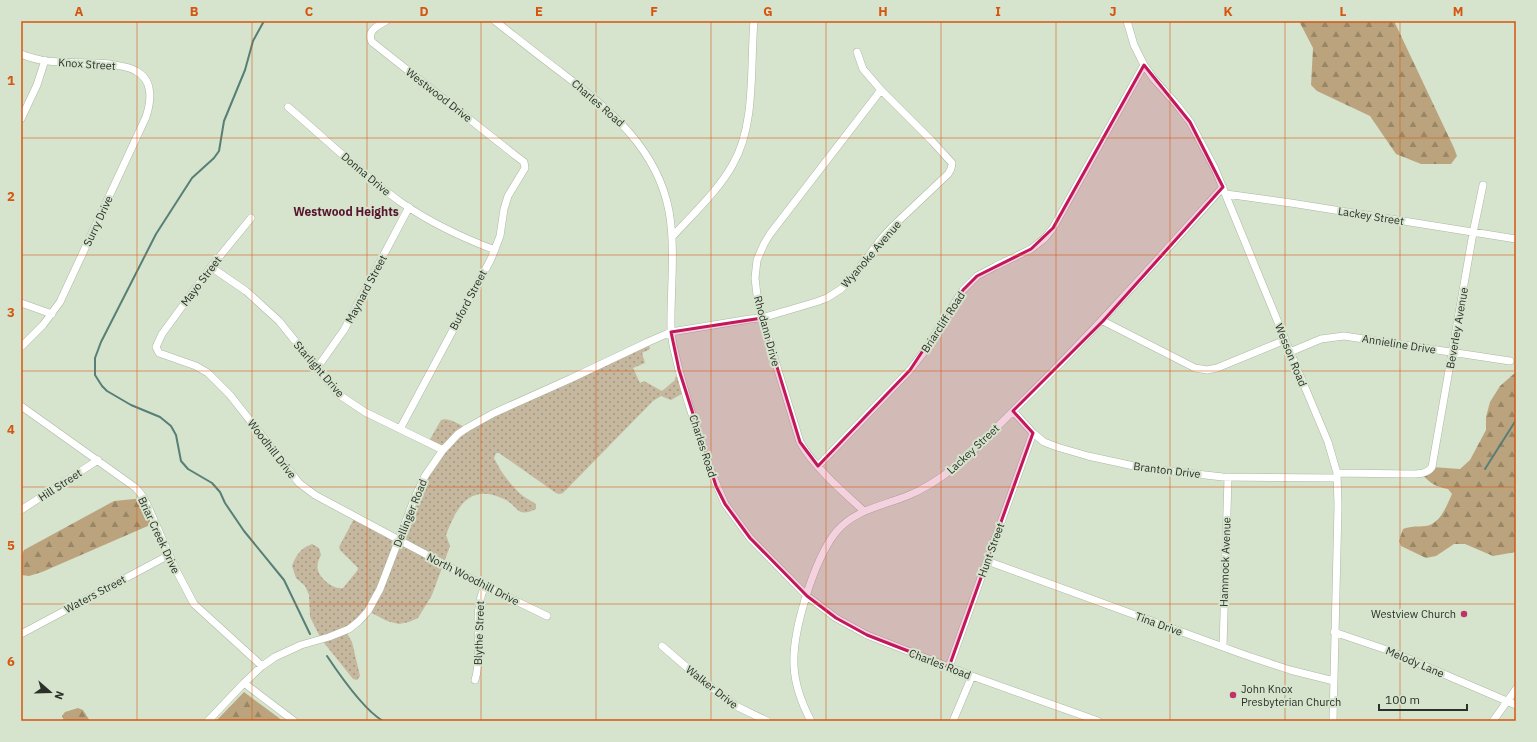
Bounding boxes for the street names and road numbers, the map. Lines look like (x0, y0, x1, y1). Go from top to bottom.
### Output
street label: Knox Street (58, 55, 116, 73)
street label: Westwood Drive (403, 65, 475, 125)
street label: Charles Road (569, 76, 627, 130)
street label: Donna Drive (339, 149, 393, 199)
street label: Surry Drive (80, 193, 116, 249)
street label: Lackey Street (1337, 204, 1405, 228)
street label: Wyanoke Avenue (838, 218, 904, 290)
street label: Maynard Street (342, 252, 390, 326)
street label: Mayo Street (178, 253, 224, 309)
street label: Buford Street (446, 267, 490, 333)
street label: Beverley Avenue (1443, 286, 1471, 370)
street label: Briarcliff Road (918, 289, 968, 355)
street label: Rhodann Drive (751, 294, 783, 368)
street label: Wesson Road (1272, 321, 1310, 389)
street label: Annieline Drive (1361, 331, 1437, 357)
street label: Starlight Drive (291, 338, 347, 400)
street label: Charles Road (686, 413, 720, 479)
street label: Woodhill Drive (245, 417, 299, 481)
street label: Lackey Street (944, 421, 1002, 477)
street label: Branton Drive (1133, 459, 1201, 481)
street label: Hill Street (36, 466, 85, 504)
street label: Dellinger Road (390, 477, 430, 549)
street label: Briar Creek Drive (135, 494, 183, 576)
street label: Hammock Avenue (1216, 517, 1234, 607)
street label: Hunt Street (975, 521, 1007, 579)
street label: North Woodhill Drive (424, 550, 522, 608)
street label: Waters Street (62, 572, 128, 616)
street label: Blythe Street (471, 600, 487, 665)
street label: Tina Drive (1133, 609, 1185, 639)
street label: Melody Lane (1384, 643, 1446, 681)
street label: Charles Road (907, 646, 973, 682)
street label: Walker Drive (683, 662, 741, 712)

